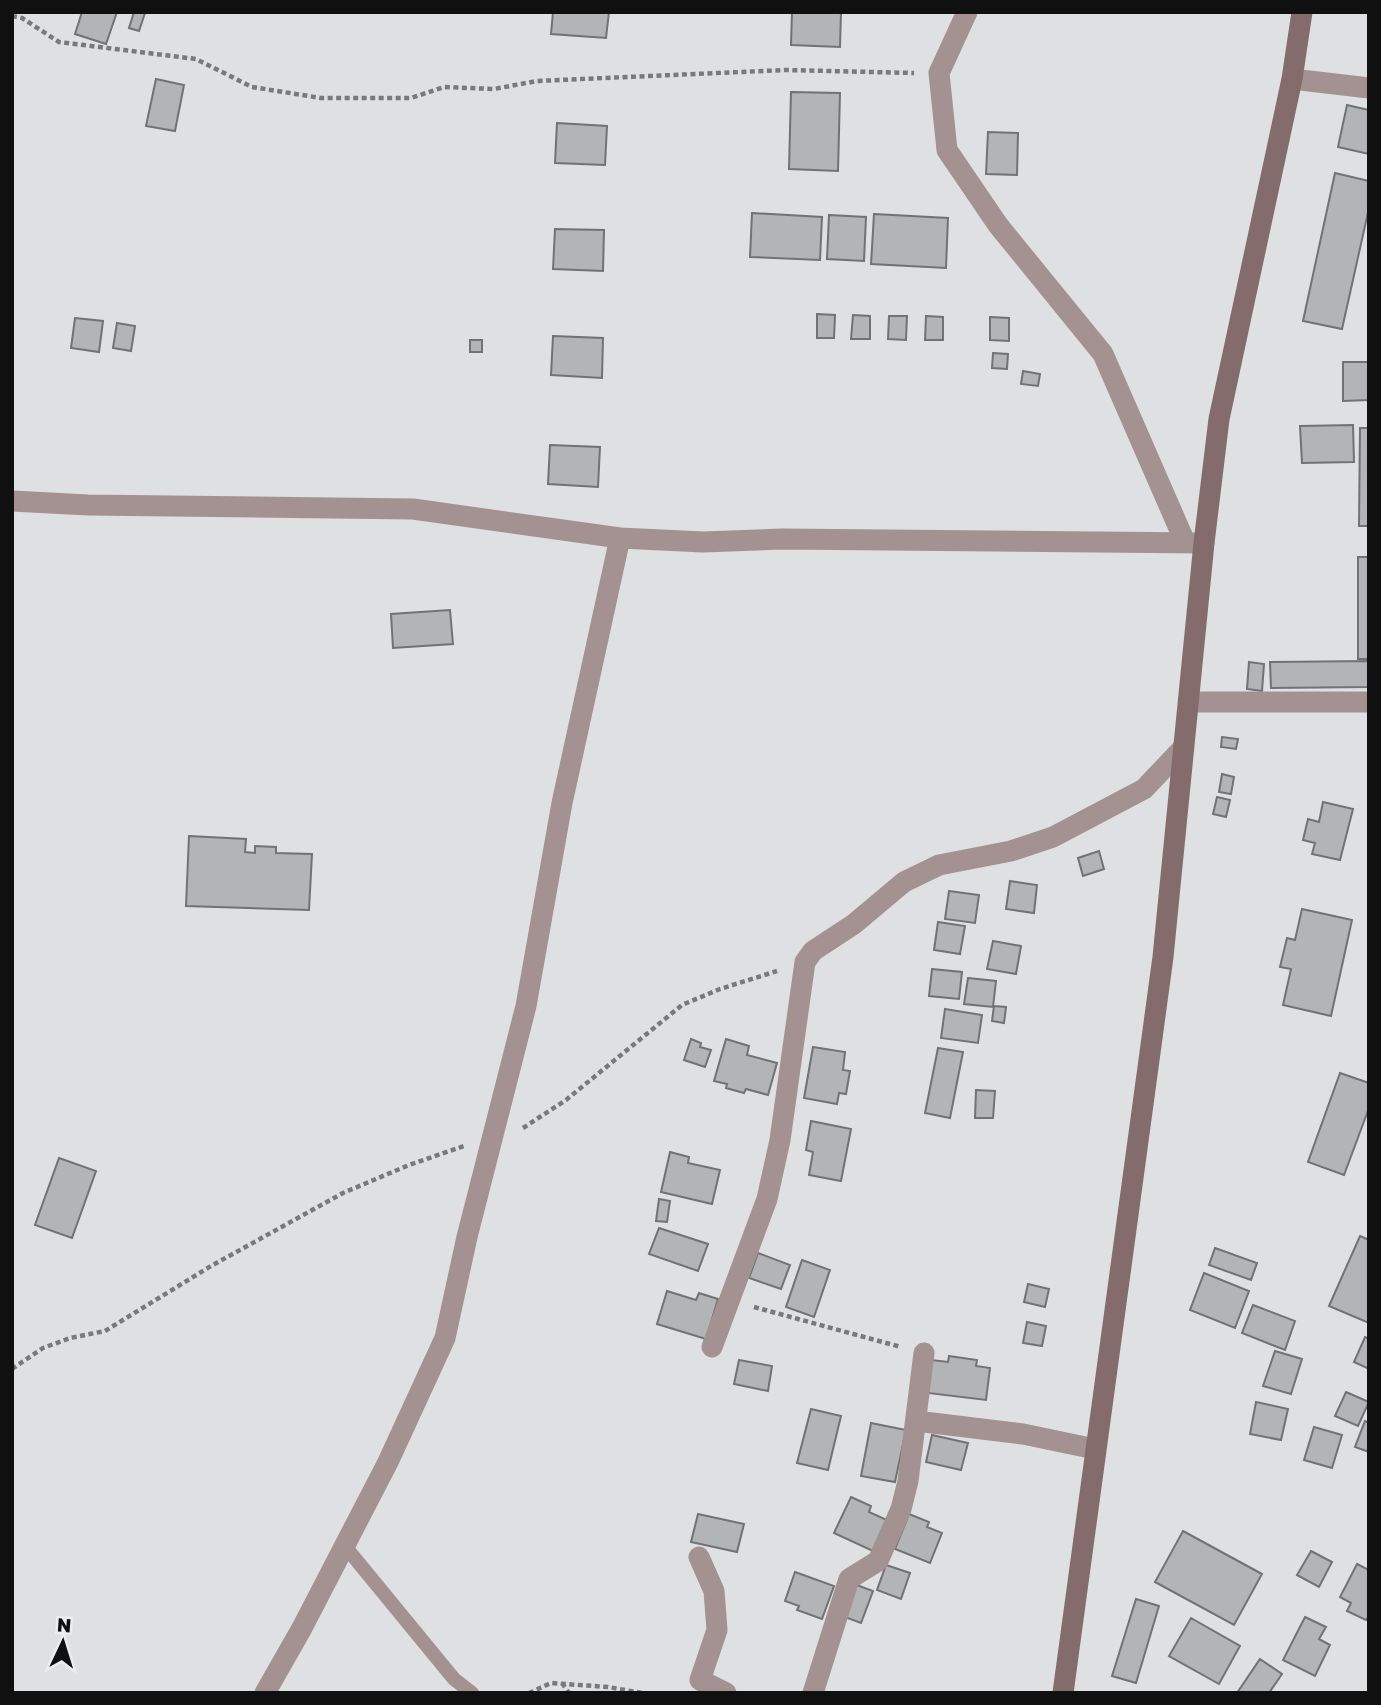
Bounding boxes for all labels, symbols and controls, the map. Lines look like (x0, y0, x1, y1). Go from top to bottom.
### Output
north arrow (28, 1607, 98, 1677)
text: N (56, 1613, 72, 1637)

